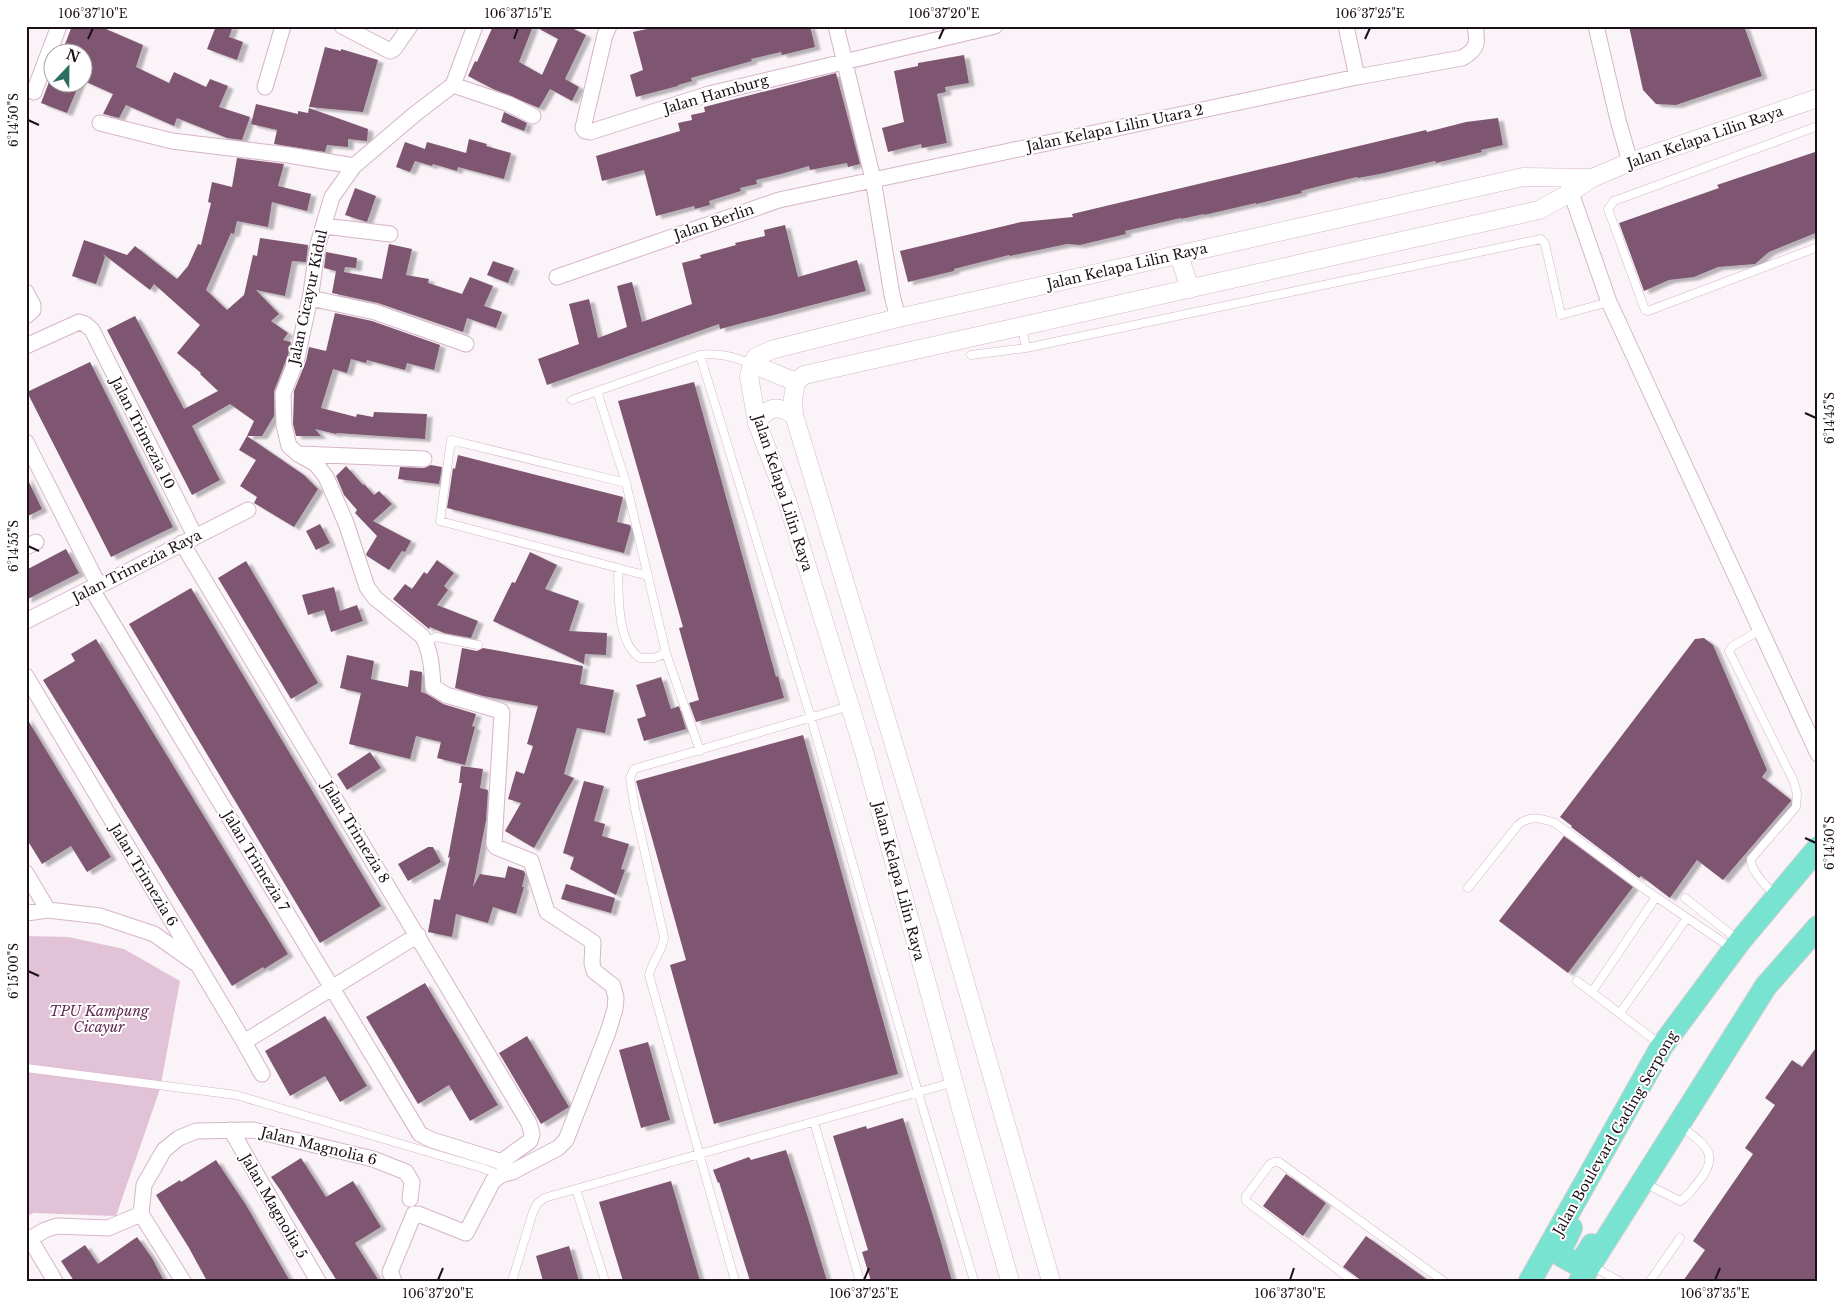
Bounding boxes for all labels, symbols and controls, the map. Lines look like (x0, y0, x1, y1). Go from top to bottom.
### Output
text: 106°37'10"E (59, 6, 128, 21)
text: 106°37'15"E (484, 6, 552, 21)
text: 106°37'20"E (909, 6, 980, 21)
text: 106°37'25"E (1335, 6, 1405, 21)
north arrow (42, 42, 92, 92)
text: N (63, 45, 82, 67)
street label: Jalan Hamburg (660, 70, 771, 118)
text: 6°14'50"S (6, 93, 21, 147)
street label: Jalan Kelapa Lilin Utara 2 (1023, 100, 1205, 156)
street label: Jalan Kelapa Lilin Raya (1623, 102, 1786, 173)
street label: Jalan Berlin (670, 200, 757, 245)
street label: Jalan Cicayur Kidul (284, 227, 331, 368)
street label: Jalan Kelapa Lilin Raya (1043, 239, 1209, 294)
street label: Jalan Trimezia 10 (106, 372, 179, 492)
text: 6°14'45"S (1822, 392, 1837, 444)
street label: Jalan Kelapa Lilin Raya (749, 410, 817, 574)
text: 6°14'55"S (6, 520, 21, 572)
street label: Jalan Trimezia Raya (68, 526, 205, 607)
street label: Jalan Trimezia 8 (317, 776, 394, 886)
street label: Jalan Kelapa Lilin Raya (869, 798, 929, 963)
street label: Jalan Trimezia 7 (218, 806, 294, 915)
text: 6°14'50"S (1822, 816, 1837, 870)
street label: Jalan Trimezia 6 (105, 819, 182, 929)
text: 6°15'00"S (6, 943, 21, 999)
park label: TPU Kampung Cicayur (49, 1002, 150, 1036)
street label: Jalan Boulevard Gading Serpong (1548, 1027, 1681, 1240)
street label: Jalan Magnolia 6 (257, 1122, 379, 1169)
street label: Jalan Magnolia 5 (236, 1149, 311, 1262)
text: 106°37'20"E (403, 1286, 474, 1301)
text: 106°37'25"E (829, 1286, 899, 1301)
text: 106°37'30"E (1255, 1286, 1326, 1301)
text: 106°37'35"E (1680, 1286, 1750, 1301)

